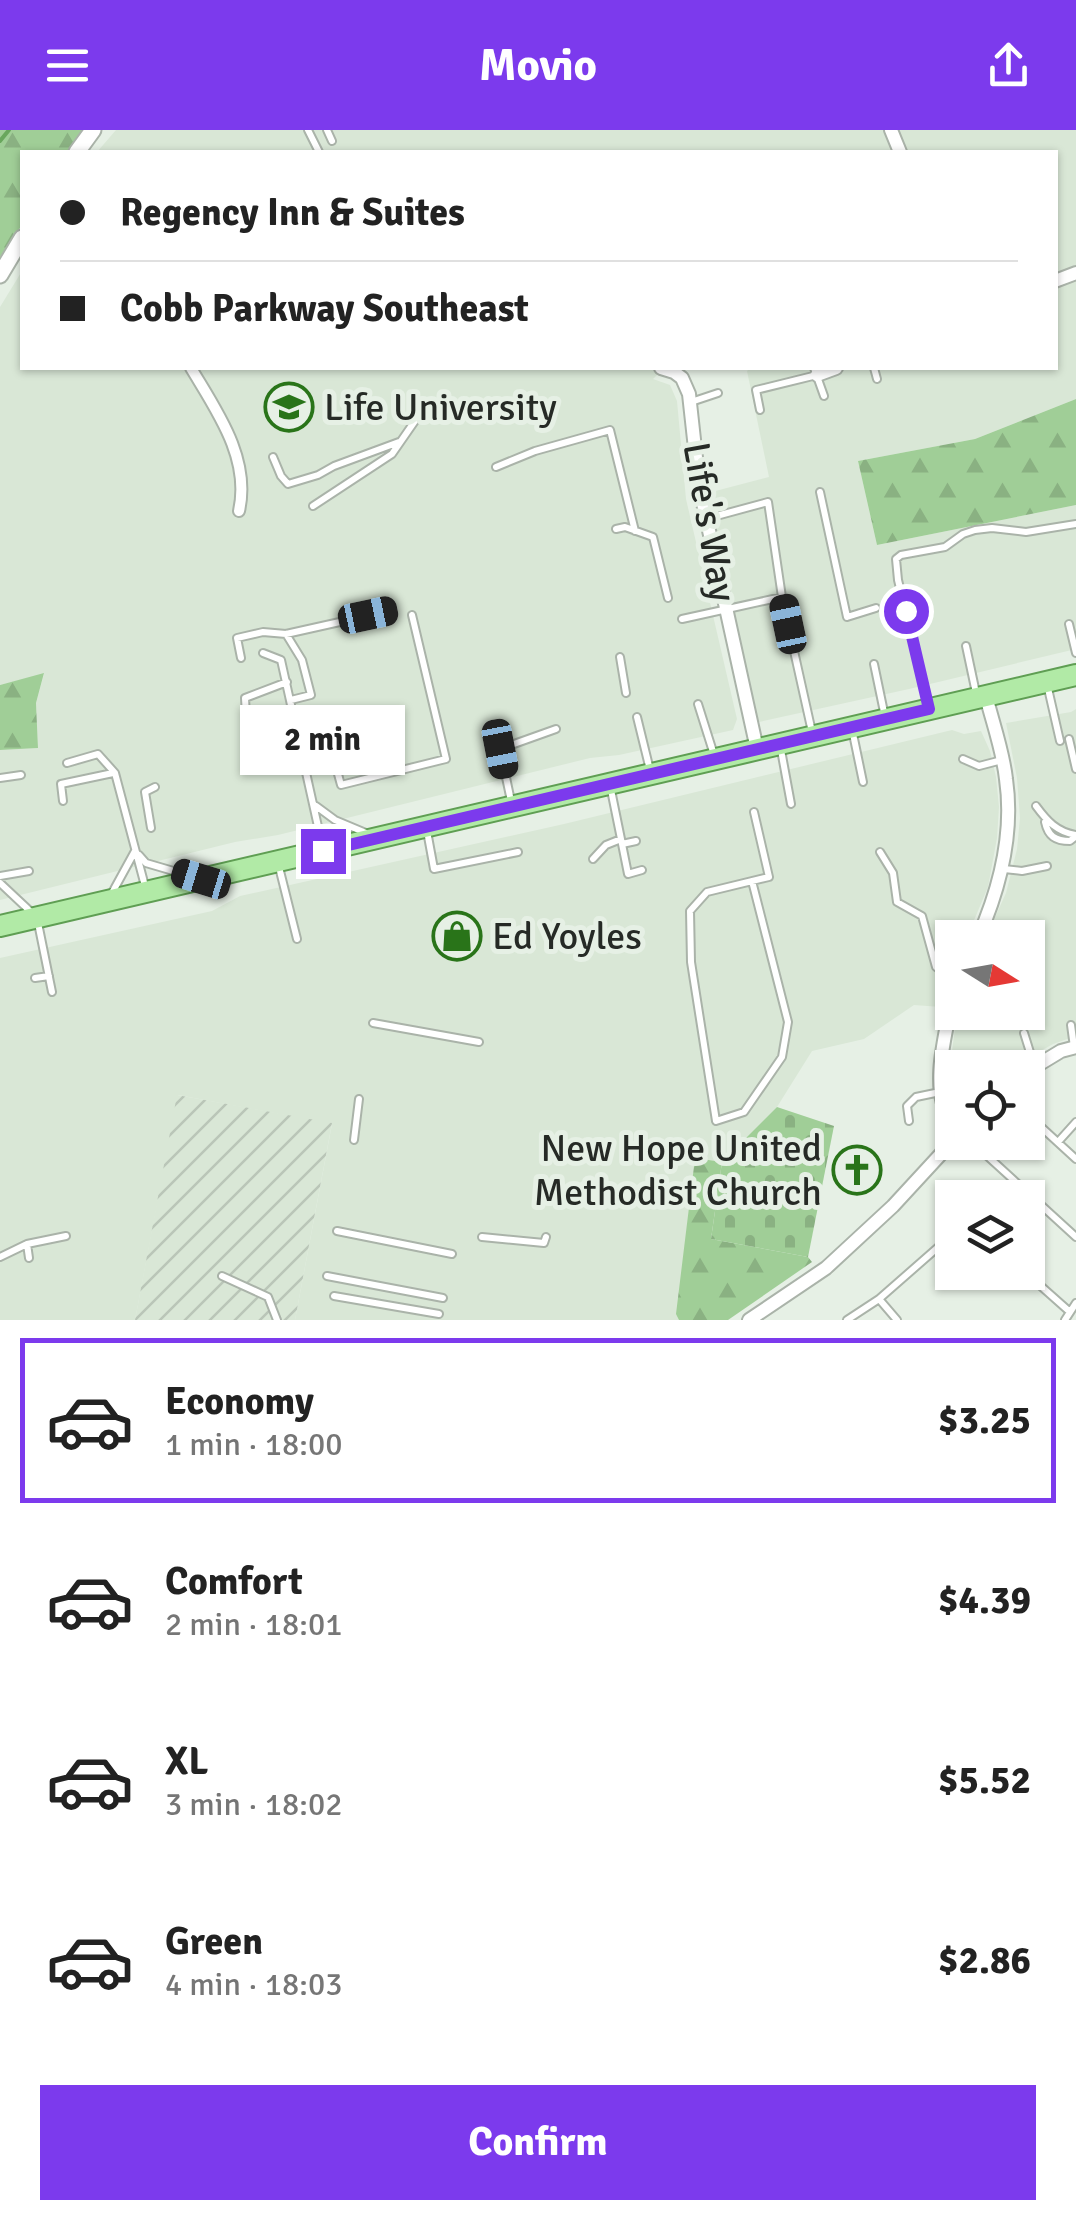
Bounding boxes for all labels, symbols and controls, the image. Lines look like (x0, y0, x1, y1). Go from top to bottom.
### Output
icon: menu (40, 38, 95, 93)
text: Movio (479, 38, 597, 93)
icon: share (981, 38, 1036, 93)
text: Regency Inn & Suites (120, 189, 465, 236)
text: Cobb Parkway Southeast (120, 285, 529, 332)
school or university icon: Life University (263, 381, 315, 433)
place label: Life University (324, 384, 557, 431)
street label: Life's Way (672, 439, 747, 606)
route start (884, 589, 929, 634)
car (767, 592, 809, 656)
car (336, 594, 400, 636)
callout: 2 min (240, 706, 406, 776)
car (480, 717, 520, 781)
text: 2 min (284, 720, 361, 759)
route end (301, 829, 346, 874)
car (168, 856, 234, 902)
shop icon: Ed Yoyles (431, 910, 483, 962)
place label: Ed Yoyles (492, 913, 642, 960)
north arrow (935, 920, 1045, 1030)
map controls (935, 920, 1045, 1290)
button: locate (935, 1050, 1045, 1160)
place label: New Hope United Methodist Church (534, 1125, 822, 1216)
church icon: New Hope United Methodist Church (831, 1144, 883, 1196)
button: layers (935, 1180, 1045, 1290)
icon: car (45, 1376, 135, 1466)
text: Economy (165, 1378, 314, 1425)
text: $3.25 (938, 1397, 1031, 1444)
text: 1 min · 18:00 (165, 1425, 343, 1464)
icon: car (45, 1556, 135, 1646)
text: Comfort (165, 1558, 303, 1605)
text: $4.39 (938, 1577, 1031, 1624)
text: 2 min · 18:01 (165, 1605, 343, 1644)
icon: car (45, 1736, 135, 1826)
text: XL (165, 1738, 208, 1785)
text: $5.52 (938, 1757, 1031, 1804)
text: 3 min · 18:02 (165, 1785, 343, 1824)
icon: car (45, 1916, 135, 2006)
text: Green (165, 1918, 263, 1965)
text: $2.86 (938, 1937, 1031, 1984)
text: 4 min · 18:03 (165, 1965, 343, 2004)
button: Confirm (40, 2085, 1036, 2200)

